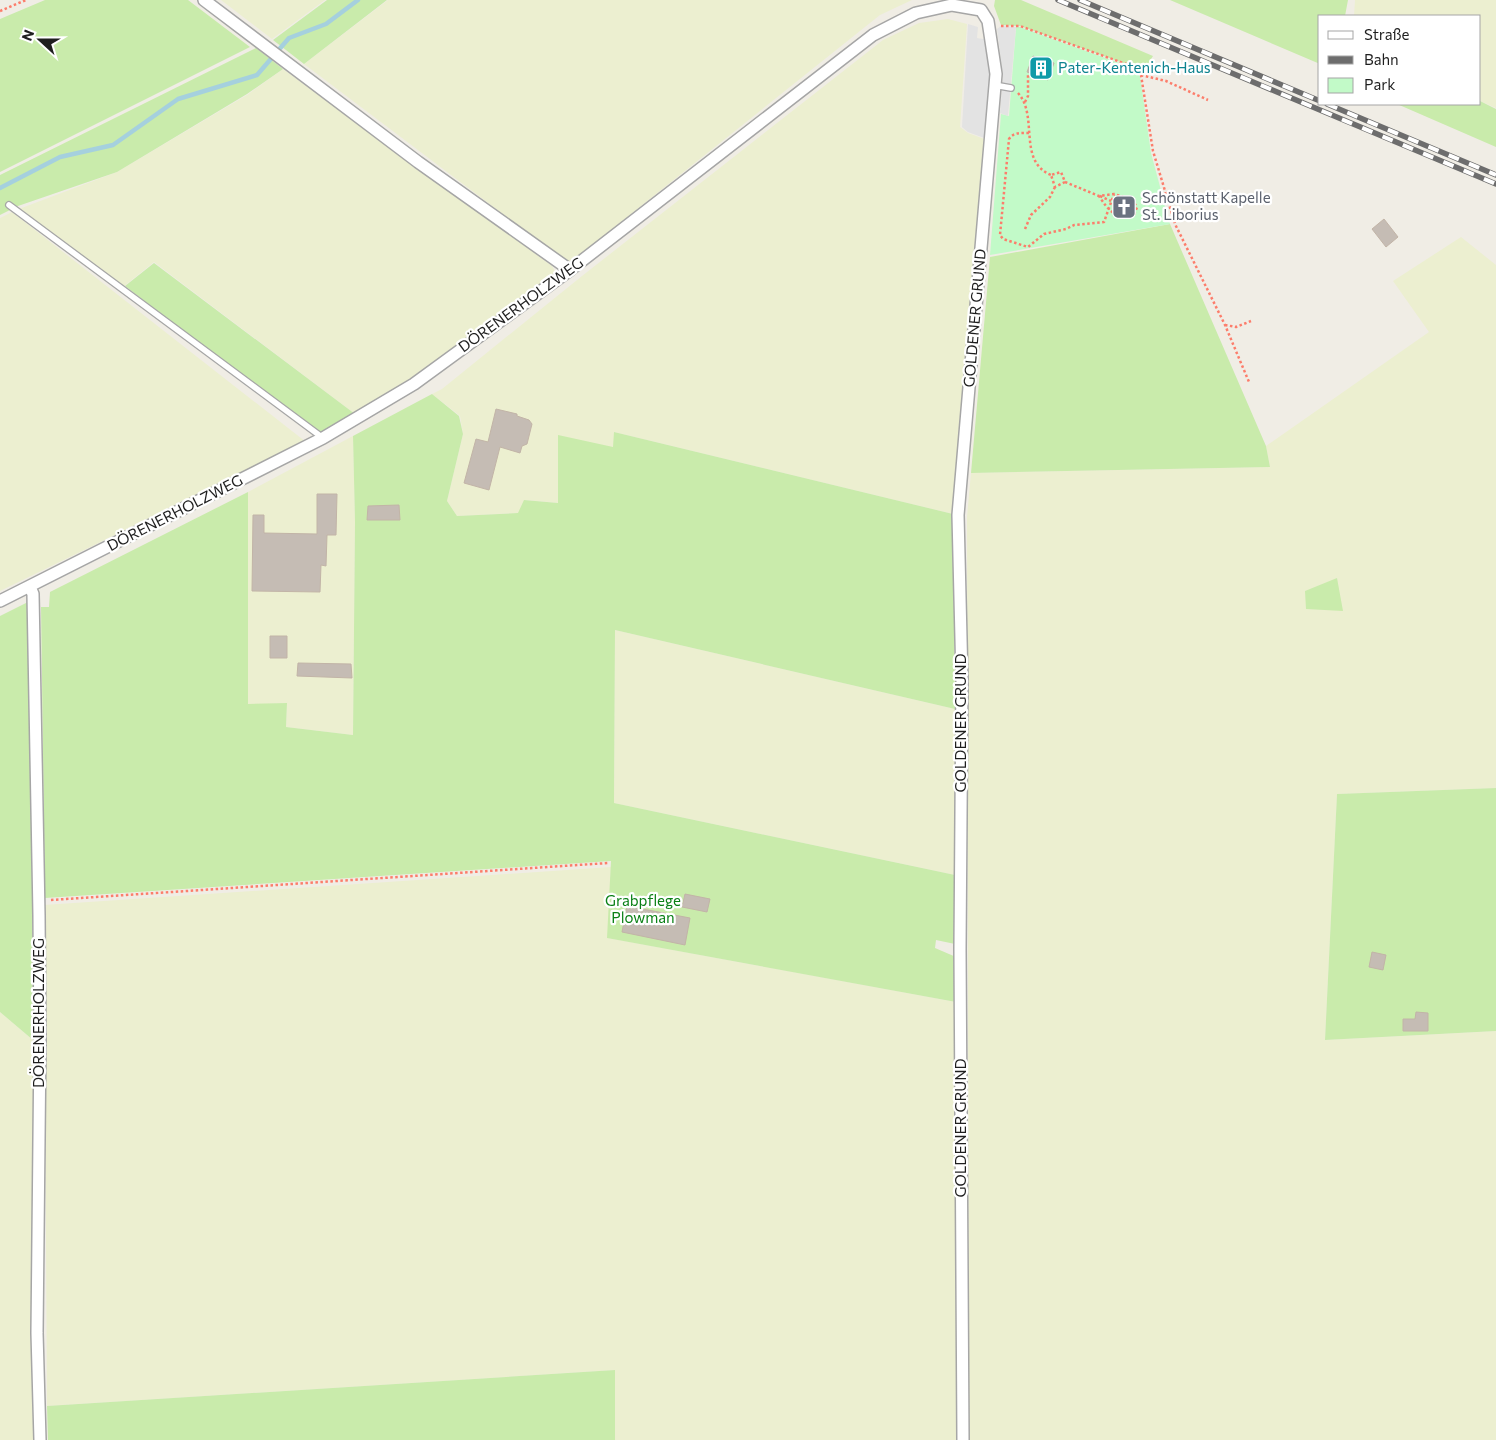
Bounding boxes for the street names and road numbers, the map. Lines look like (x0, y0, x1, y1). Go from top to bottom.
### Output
street label: GOLDENER GRUND (959, 248, 989, 388)
street label: DÖRENERHOLZWEG (454, 253, 586, 356)
street label: DÖRENERHOLZWEG (104, 470, 245, 554)
street label: GOLDENER GRUND (951, 654, 969, 792)
street label: DÖRENERHOLZWEG (29, 938, 47, 1088)
street label: GOLDENER GRUND (951, 1059, 969, 1197)

